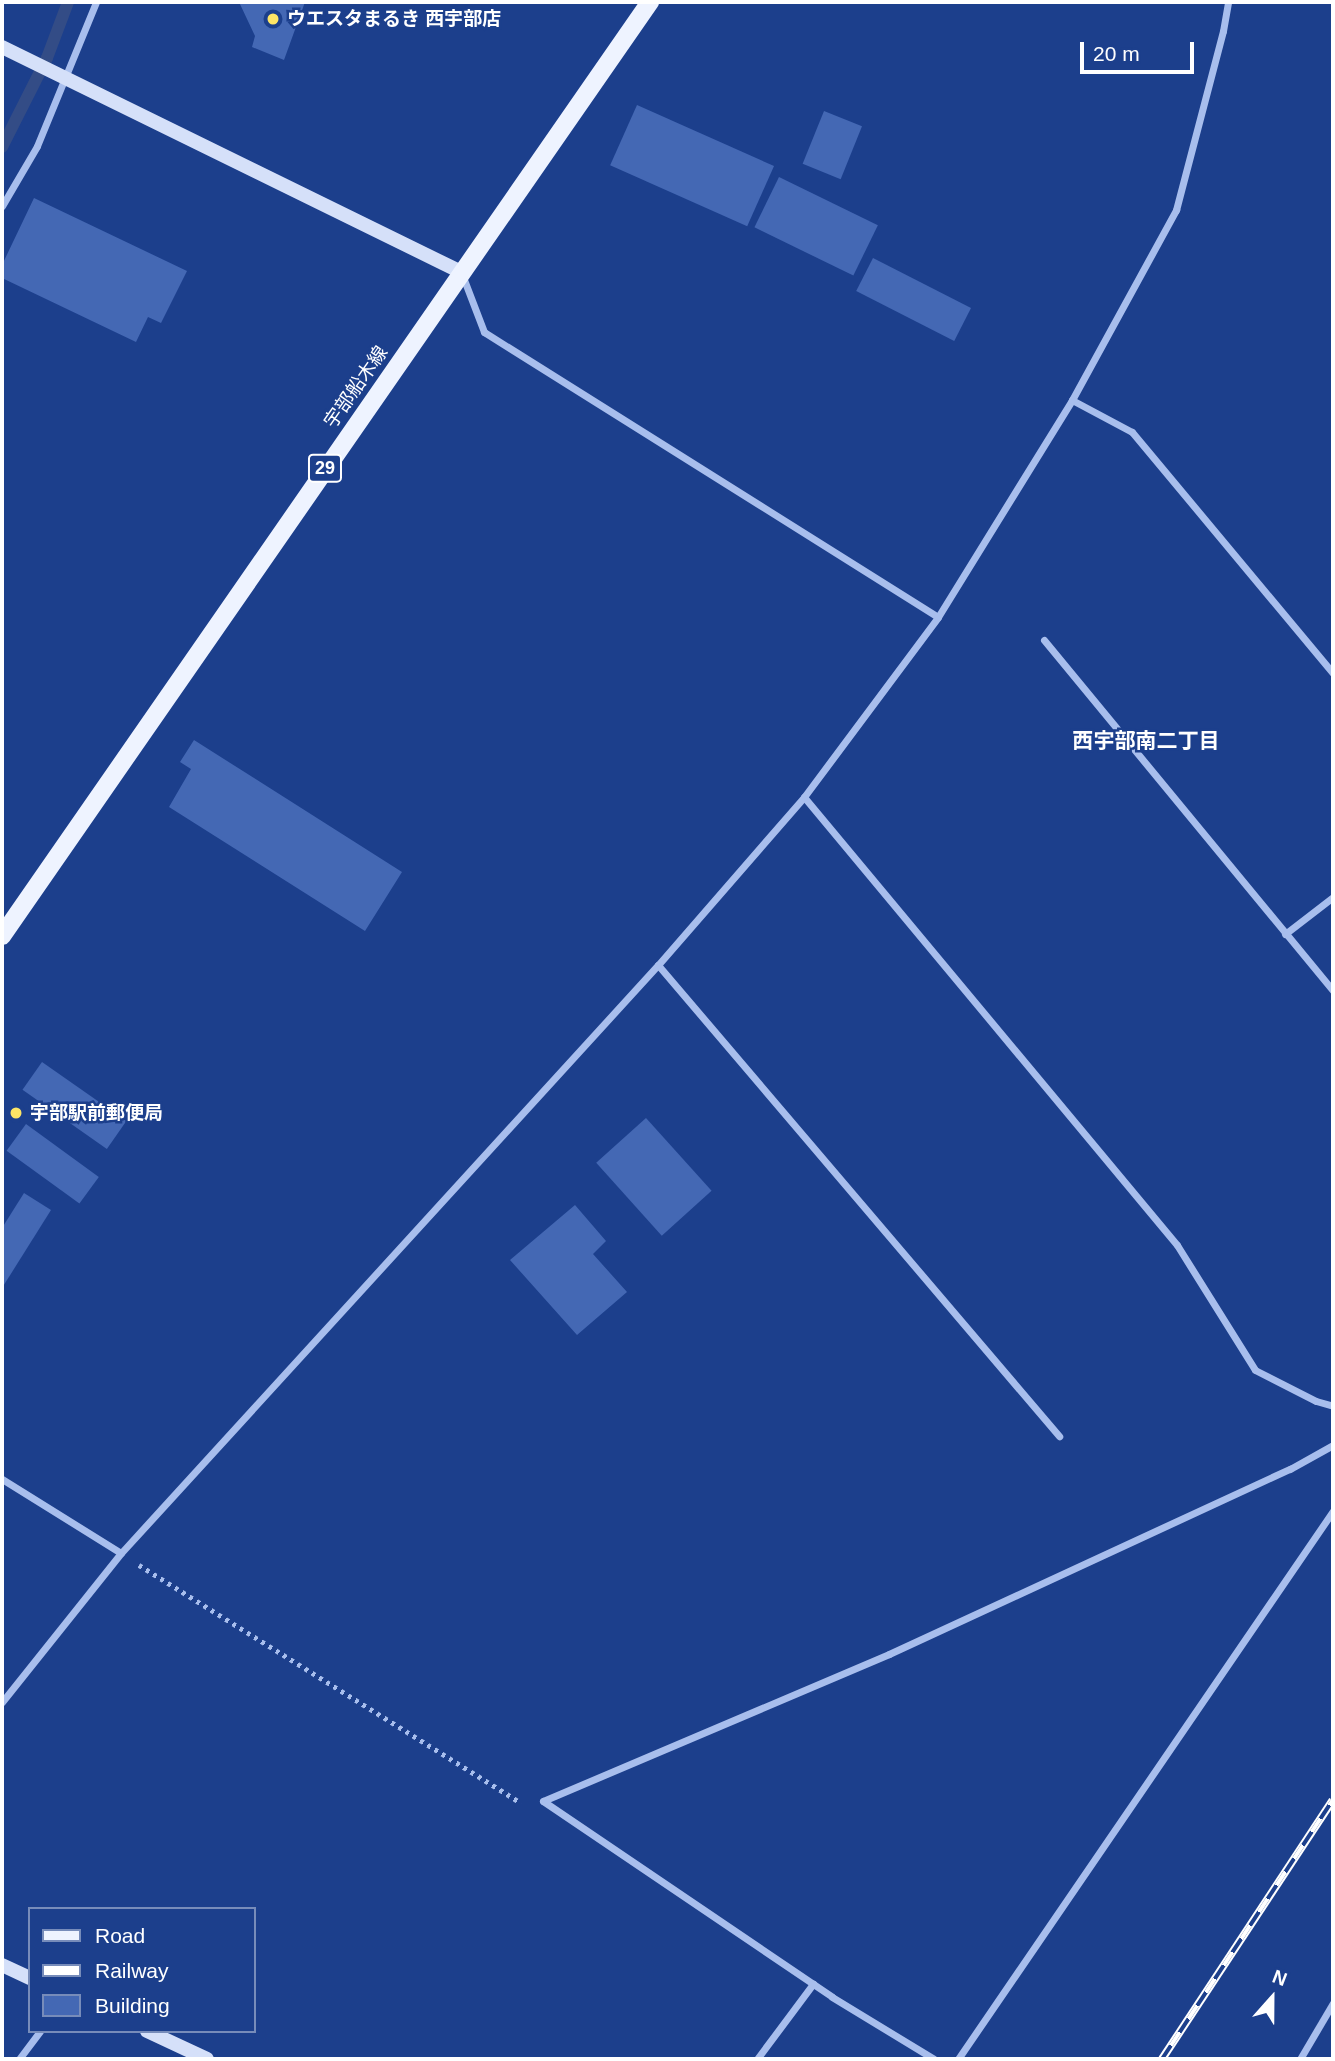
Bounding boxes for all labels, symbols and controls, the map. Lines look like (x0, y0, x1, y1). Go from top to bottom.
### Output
place label: ウエスタまるき 西宇部店 (287, 8, 501, 30)
marker: ウエスタまるき 西宇部店 (265, 11, 281, 27)
scale bar (1083, 28, 1197, 72)
text: 20 m (1093, 42, 1140, 65)
street label: 宇部船木線 (319, 342, 393, 432)
road number: 29 (308, 454, 342, 482)
district label: 西宇部南二丁目 (1073, 728, 1219, 754)
place label: 宇部駅前郵便局 (30, 1102, 163, 1124)
marker: 宇部駅前郵便局 (8, 1105, 24, 1121)
legend (28, 1907, 256, 2033)
text: Road (95, 1924, 145, 1947)
text: Railway (95, 1959, 169, 1982)
north arrow (1237, 1963, 1307, 2033)
text: N (1270, 1966, 1290, 1990)
text: Building (95, 1994, 170, 2017)

